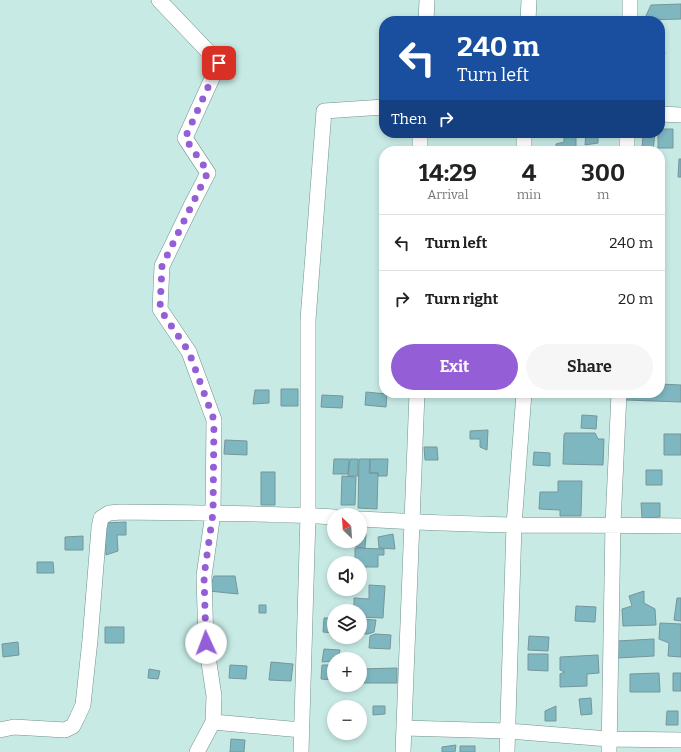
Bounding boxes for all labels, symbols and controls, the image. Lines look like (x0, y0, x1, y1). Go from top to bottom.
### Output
text: 240 m (457, 30, 539, 63)
icon: left (391, 32, 443, 84)
pin (202, 46, 236, 80)
icon: arrive (208, 52, 230, 74)
text: Turn left (457, 64, 529, 86)
icon: right (435, 108, 457, 130)
text: Then (391, 110, 427, 128)
text: 14:29 (419, 159, 477, 187)
text: 4 (522, 159, 536, 187)
text: 300 (581, 159, 625, 187)
text: Arrival (427, 187, 468, 202)
text: min (517, 187, 541, 202)
text: m (597, 187, 609, 202)
icon: left (391, 232, 413, 254)
text: Turn left (425, 234, 487, 252)
text: 240 m (609, 234, 653, 252)
icon: right (391, 288, 413, 310)
text: Turn right (425, 290, 498, 308)
text: 20 m (618, 290, 653, 308)
button: Exit (391, 344, 518, 390)
button: Share (526, 344, 653, 390)
north arrow (327, 508, 367, 548)
map controls (327, 508, 367, 740)
button: sound (327, 556, 367, 596)
button: layers (327, 604, 367, 644)
position arrow (185, 622, 227, 664)
button: + (327, 652, 367, 692)
button: − (327, 700, 367, 740)

